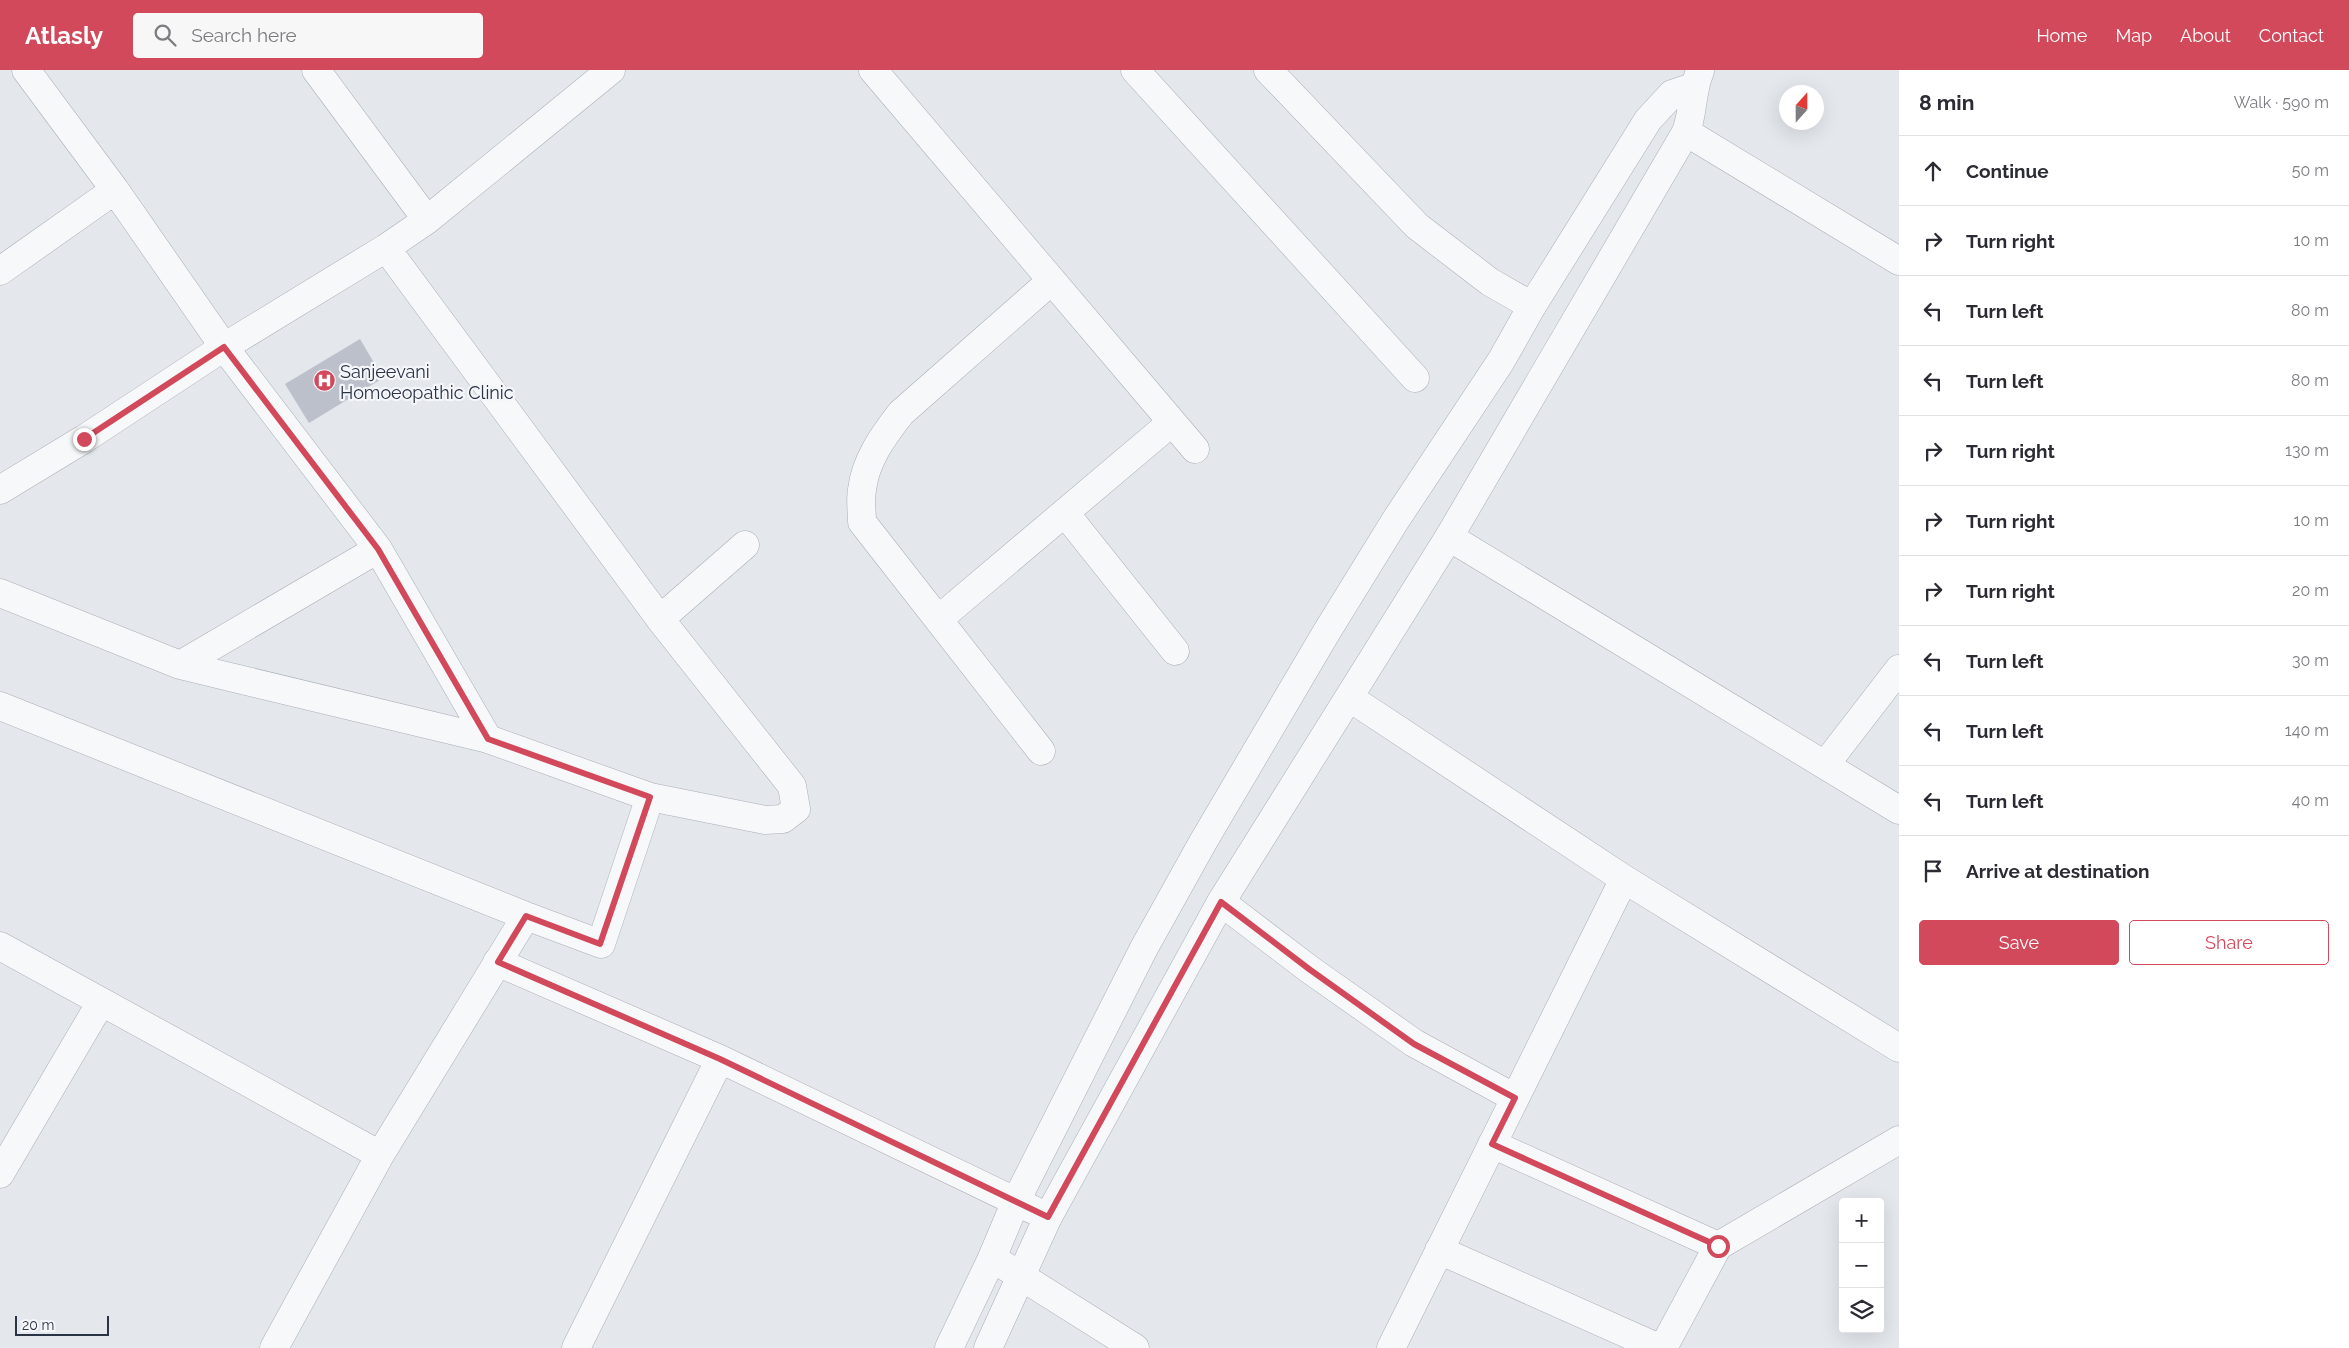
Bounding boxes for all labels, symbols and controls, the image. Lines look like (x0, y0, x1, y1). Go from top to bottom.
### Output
search box (133, 13, 483, 58)
text: Atlasly (25, 21, 103, 50)
icon: search (151, 21, 179, 49)
text: Search here (191, 24, 297, 46)
text: Home (2036, 25, 2087, 46)
text: Map (2115, 25, 2152, 46)
text: About (2180, 25, 2231, 46)
text: Contact (2259, 25, 2324, 46)
north arrow (1779, 85, 1824, 130)
text: 8 min (1919, 90, 1974, 115)
text: Walk · 590 m (2234, 93, 2329, 112)
icon: ahead (1919, 157, 1947, 185)
text: Continue (1966, 160, 2049, 182)
text: 50 m (2292, 161, 2329, 180)
icon: right (1919, 227, 1947, 255)
text: Turn right (1966, 230, 2055, 252)
text: 10 m (2294, 231, 2329, 250)
icon: left (1919, 297, 1947, 325)
text: Turn left (1966, 300, 2043, 322)
text: 80 m (2291, 301, 2329, 320)
place label: Sanjeevani Homoeopathic Clinic (340, 361, 514, 403)
icon: left (1919, 367, 1947, 395)
hospital icon: Sanjeevani Homoeopathic Clinic (312, 369, 336, 393)
text: Turn left (1966, 370, 2043, 392)
text: 80 m (2291, 371, 2329, 390)
route end (73, 428, 96, 451)
icon: right (1919, 437, 1947, 465)
text: Turn right (1966, 440, 2055, 462)
text: 130 m (2285, 441, 2329, 460)
icon: right (1919, 507, 1947, 535)
text: Turn right (1966, 510, 2055, 532)
text: 10 m (2294, 511, 2329, 530)
icon: right (1919, 577, 1947, 605)
text: Turn right (1966, 580, 2055, 602)
text: 20 m (2292, 581, 2329, 600)
icon: left (1919, 647, 1947, 675)
text: Turn left (1966, 650, 2043, 672)
text: 30 m (2292, 651, 2329, 670)
icon: left (1919, 717, 1947, 745)
text: Turn left (1966, 720, 2043, 742)
text: 140 m (2285, 721, 2329, 740)
icon: left (1919, 787, 1947, 815)
text: Turn left (1966, 790, 2043, 812)
text: 40 m (2292, 791, 2329, 810)
icon: arrive (1919, 857, 1947, 885)
text: Arrive at destination (1966, 860, 2150, 882)
button: Save (1919, 920, 2119, 965)
button: Share (2129, 920, 2329, 965)
map controls (1839, 1198, 1884, 1333)
button: + (1839, 1198, 1884, 1243)
route start (1707, 1235, 1730, 1258)
button: − (1839, 1243, 1884, 1288)
button: layers (1839, 1288, 1884, 1333)
scale bar (15, 1313, 109, 1336)
text: 20 m (22, 1317, 54, 1333)

